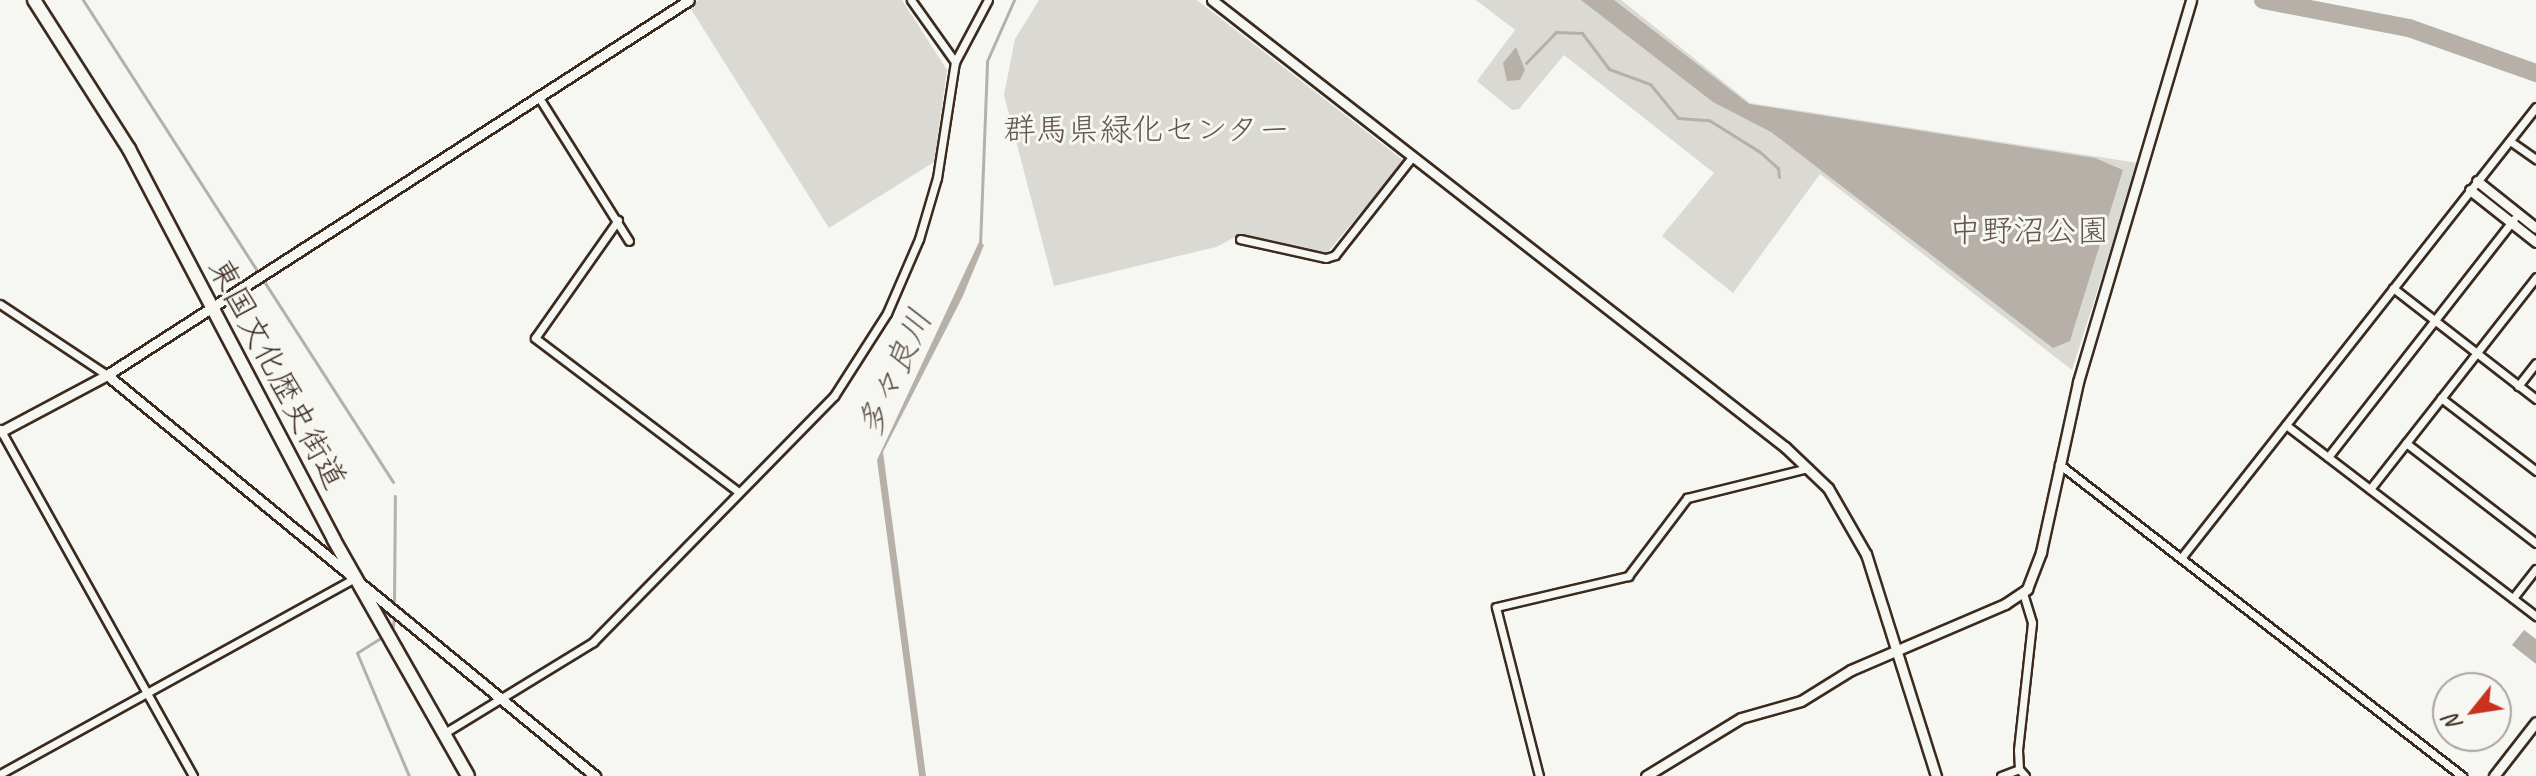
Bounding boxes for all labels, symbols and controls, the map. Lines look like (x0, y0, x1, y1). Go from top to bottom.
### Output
park label: 群馬県緑化センター (1003, 111, 1291, 149)
park label: 中野沼公園 (1949, 212, 2109, 250)
street label: 東国文化歴史街道 (200, 252, 354, 496)
water label: 多々良川 (848, 303, 940, 443)
north arrow (2432, 672, 2512, 752)
text: N (2437, 710, 2468, 736)

